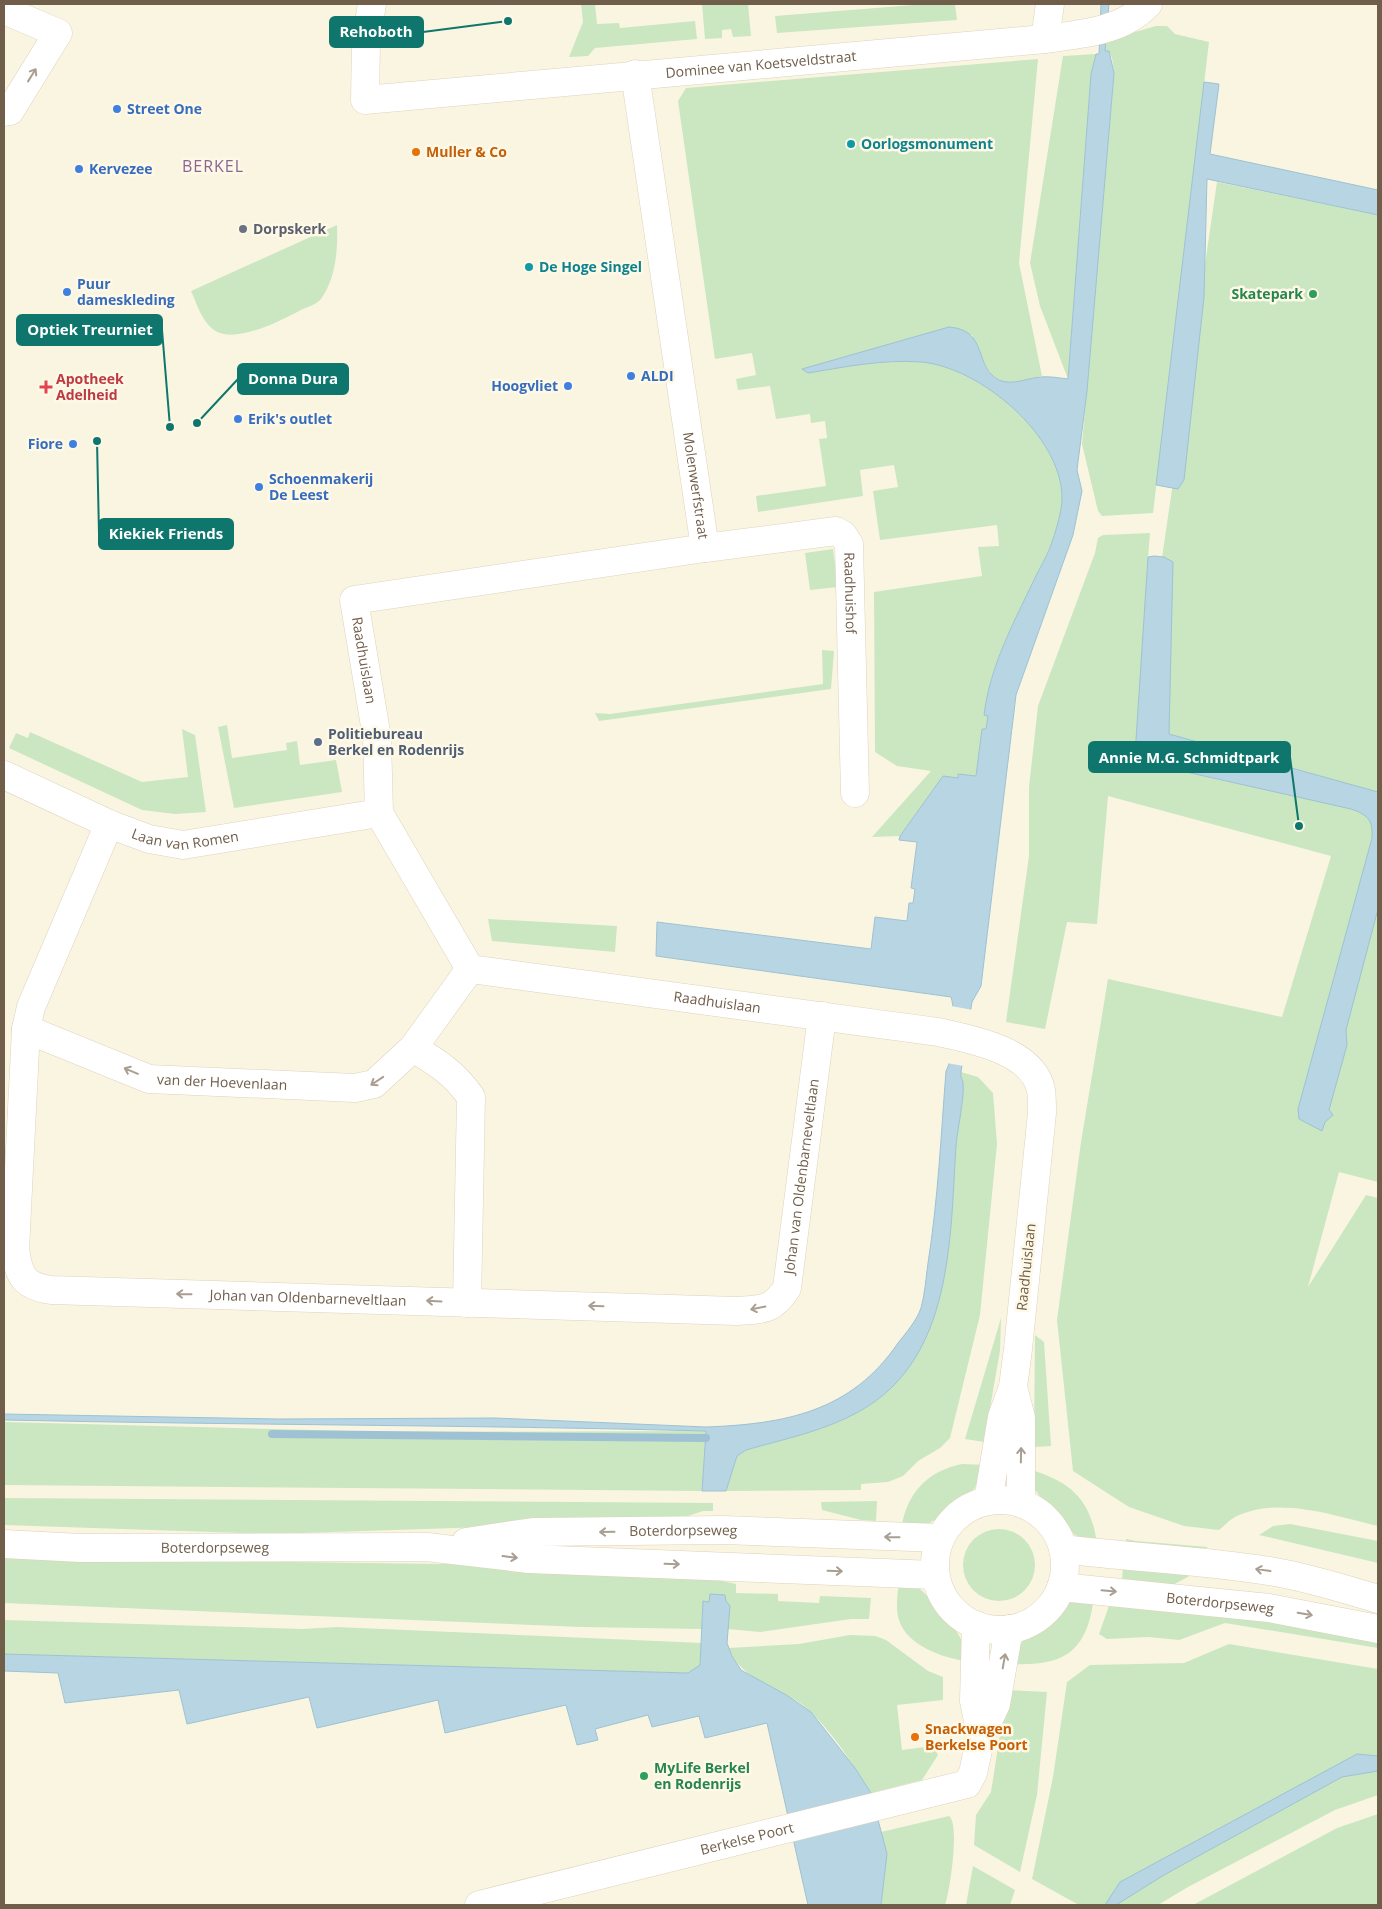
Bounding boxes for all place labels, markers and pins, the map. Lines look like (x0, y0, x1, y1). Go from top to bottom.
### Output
callout: Rehoboth (330, 17, 423, 47)
place label: Street One (127, 99, 202, 118)
marker: Street One (111, 103, 123, 115)
place label: Oorlogsmonument (861, 134, 993, 153)
marker: Oorlogsmonument (845, 138, 857, 150)
place label: Muller & Co (426, 142, 507, 161)
marker: Muller & Co (410, 146, 422, 158)
place label: Kervezee (89, 159, 153, 178)
marker: Kervezee (73, 163, 85, 175)
place label: Dorpskerk (253, 219, 327, 238)
marker: Dorpskerk (237, 223, 249, 235)
place label: De Hoge Singel (539, 257, 642, 276)
marker: De Hoge Singel (523, 261, 535, 273)
place label: Puur dameskleding (77, 274, 175, 309)
place label: Skatepark (1231, 284, 1303, 303)
marker: Puur dameskleding (61, 286, 73, 298)
marker: Skatepark (1307, 288, 1319, 300)
callout: Optiek Treurniet (17, 315, 162, 345)
callout: Donna Dura (238, 364, 348, 394)
place label: ALDI (641, 366, 674, 385)
place label: Apotheek Adelheid (56, 369, 124, 404)
marker: ALDI (625, 370, 637, 382)
place label: Hoogvliet (491, 376, 558, 395)
marker: Hoogvliet (562, 380, 574, 392)
marker: Apotheek Adelheid (40, 381, 52, 393)
place label: Erik's outlet (248, 409, 332, 428)
marker: Erik's outlet (232, 413, 244, 425)
place label: Fiore (28, 434, 63, 453)
marker: Fiore (67, 438, 79, 450)
place label: Schoenmakerij De Leest (269, 469, 373, 504)
marker: Schoenmakerij De Leest (253, 481, 265, 493)
callout: Kiekiek Friends (99, 519, 233, 549)
place label: Politiebureau Berkel en Rodenrijs (328, 724, 464, 759)
marker: Politiebureau Berkel en Rodenrijs (312, 736, 324, 748)
callout: Annie M.G. Schmidtpark (1089, 742, 1290, 772)
place label: Snackwagen Berkelse Poort (925, 1719, 1028, 1754)
marker: Snackwagen Berkelse Poort (909, 1731, 921, 1743)
place label: MyLife Berkel en Rodenrijs (654, 1758, 750, 1793)
marker: MyLife Berkel en Rodenrijs (638, 1770, 650, 1782)

